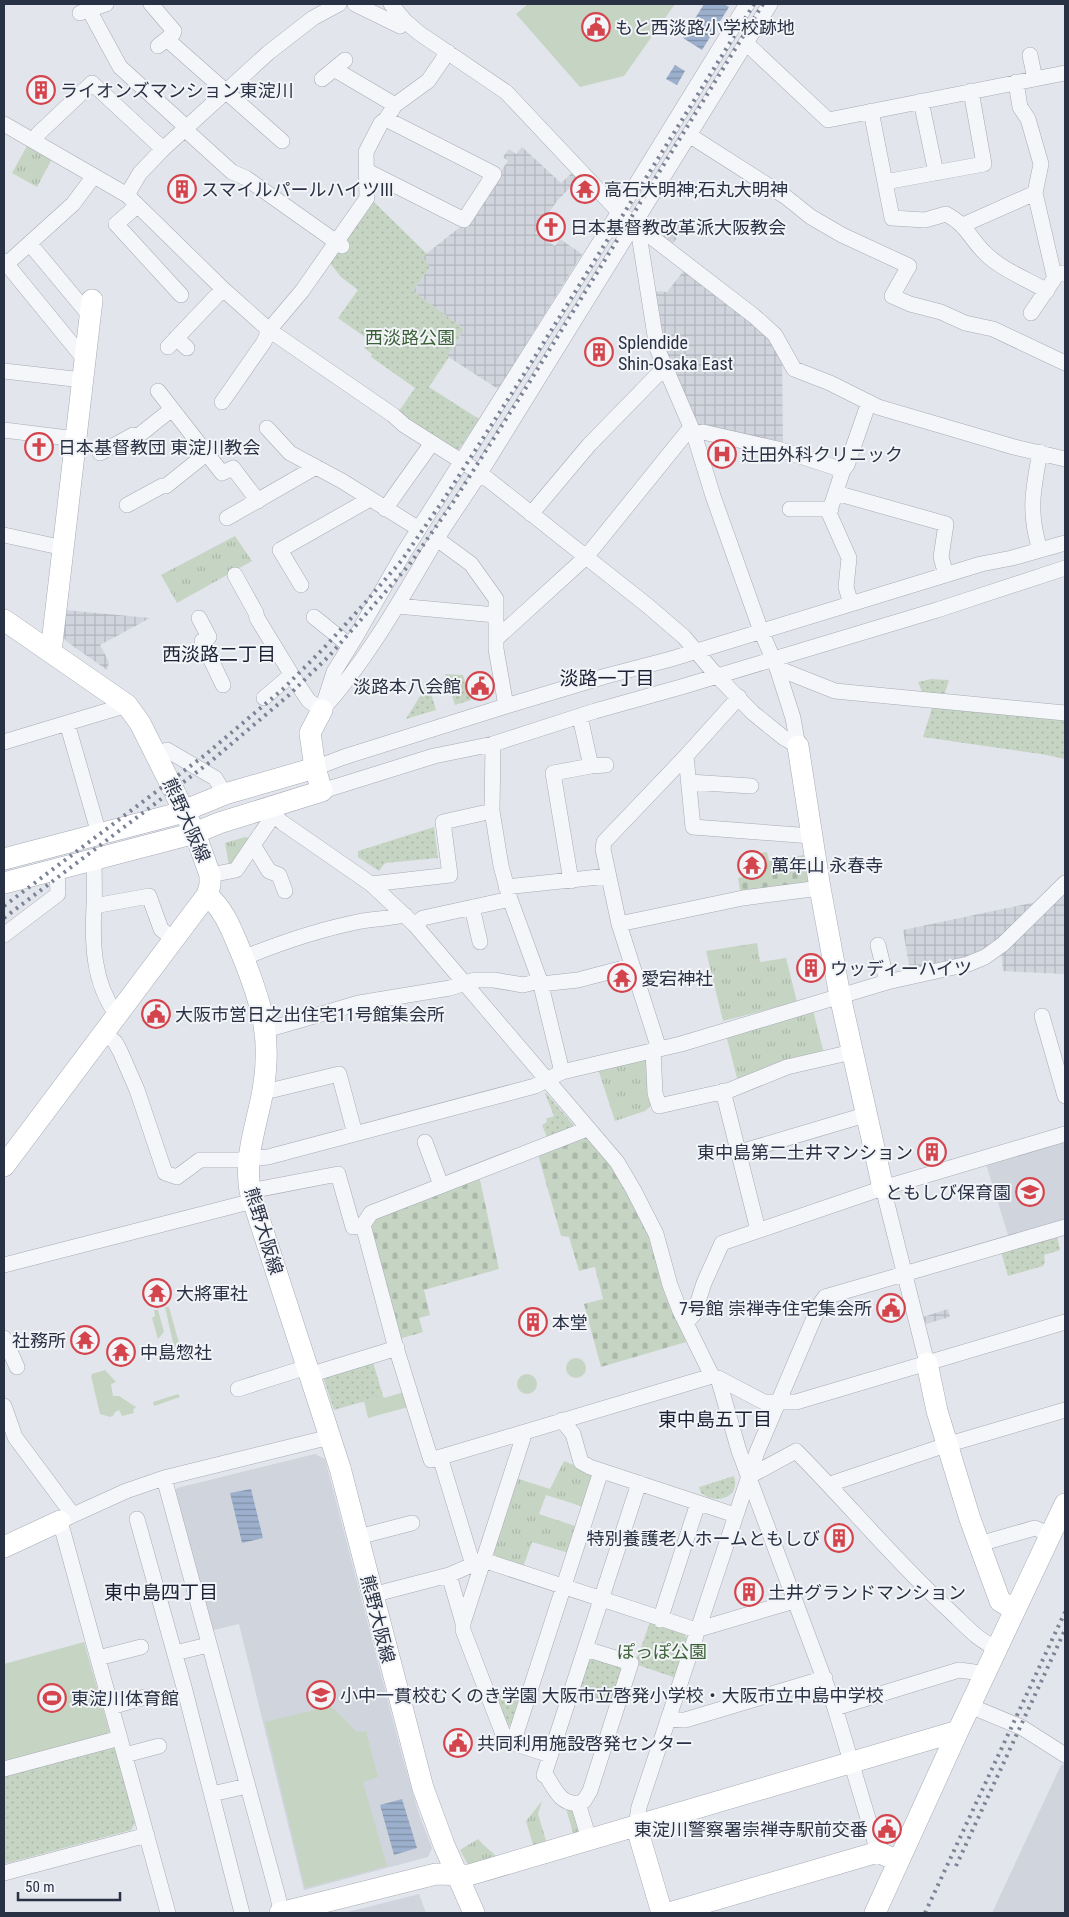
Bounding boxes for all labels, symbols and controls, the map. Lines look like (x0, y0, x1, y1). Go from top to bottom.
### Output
public building icon: もと西淡路小学校跡地 (581, 12, 611, 42)
place label: もと西淡路小学校跡地 (615, 17, 795, 38)
building icon: ライオンズマンション東淀川 (26, 75, 56, 105)
place label: ライオンズマンション東淀川 (60, 80, 294, 101)
building icon: スマイルパールハイツIII (167, 174, 197, 204)
temple icon: 高石大明神;石丸大明神 (570, 174, 600, 204)
place label: スマイルパールハイツIII (201, 179, 394, 200)
place label: 高石大明神;石丸大明神 (604, 179, 788, 200)
church icon: 日本基督教改革派大阪教会 (536, 212, 566, 242)
place label: 日本基督教改革派大阪教会 (570, 217, 786, 238)
park label: 西淡路公園 (365, 327, 455, 348)
place label: Splendide Shin-Osaka East (618, 332, 733, 374)
building icon: Splendide Shin-Osaka East (584, 337, 614, 367)
church icon: 日本基督教団 東淀川教会 (24, 432, 54, 462)
place label: 日本基督教団 東淀川教会 (58, 437, 260, 458)
hospital icon: 辻田外科クリニック (707, 439, 737, 469)
place label: 辻田外科クリニック (741, 444, 903, 465)
district label: 西淡路二丁目 (162, 643, 276, 666)
district label: 淡路一丁目 (559, 667, 655, 690)
public building icon: 淡路本八会館 (465, 671, 495, 701)
place label: 淡路本八会館 (353, 676, 461, 697)
street label: 熊野大阪線 (159, 775, 215, 865)
temple icon: 萬年山 永春寺 (737, 850, 767, 880)
place label: 萬年山 永春寺 (771, 855, 883, 876)
building icon: ウッディーハイツ (796, 953, 826, 983)
place label: ウッディーハイツ (830, 958, 972, 979)
temple icon: 愛宕神社 (607, 963, 637, 993)
place label: 愛宕神社 (641, 968, 713, 989)
public building icon: 大阪市営日之出住宅11号館集会所 (141, 999, 171, 1029)
place label: 大阪市営日之出住宅11号館集会所 (175, 1004, 445, 1025)
building icon: 東中島第二土井マンション (917, 1137, 947, 1167)
place label: 東中島第二土井マンション (697, 1142, 913, 1163)
school or university icon: ともしび保育園 (1015, 1177, 1045, 1207)
place label: ともしび保育園 (885, 1182, 1011, 1203)
street label: 熊野大阪線 (241, 1185, 287, 1277)
temple icon: 大將軍社 (142, 1278, 172, 1308)
place label: 大將軍社 (176, 1283, 248, 1304)
public building icon: 7号館 崇禅寺住宅集会所 (876, 1293, 906, 1323)
place label: 7号館 崇禅寺住宅集会所 (679, 1298, 872, 1319)
building icon: 本堂 (518, 1307, 548, 1337)
place label: 本堂 (552, 1312, 588, 1333)
temple icon: 社務所 (70, 1325, 100, 1355)
place label: 社務所 (12, 1330, 66, 1351)
temple icon: 中島惣社 (106, 1337, 136, 1367)
place label: 中島惣社 (140, 1342, 212, 1363)
district label: 東中島五丁目 (658, 1408, 772, 1431)
building icon: 特別養護老人ホームともしび (824, 1523, 854, 1553)
place label: 特別養護老人ホームともしび (587, 1528, 820, 1549)
street label: 熊野大阪線 (357, 1573, 399, 1665)
building icon: 土井グランドマンション (734, 1577, 764, 1607)
district label: 東中島四丁目 (104, 1581, 218, 1604)
place label: 土井グランドマンション (768, 1582, 966, 1603)
park label: ぽっぽ公園 (617, 1641, 707, 1662)
school or university icon: 小中一貫校むくのき学園 大阪市立啓発小学校・大阪市立中島中学校 (306, 1680, 336, 1710)
sports icon: 東淀川体育館 (37, 1683, 67, 1713)
place label: 小中一貫校むくのき学園 大阪市立啓発小学校・大阪市立中島中学校 (340, 1685, 884, 1706)
place label: 東淀川体育館 (71, 1688, 179, 1709)
public building icon: 共同利用施設啓発センター (443, 1728, 473, 1758)
place label: 共同利用施設啓発センター (477, 1733, 693, 1754)
public building icon: 東淀川警察署崇禅寺駅前交番 (872, 1814, 902, 1844)
place label: 東淀川警察署崇禅寺駅前交番 (634, 1819, 868, 1840)
scale bar (18, 1870, 120, 1902)
text: 50 m (25, 1878, 55, 1896)

